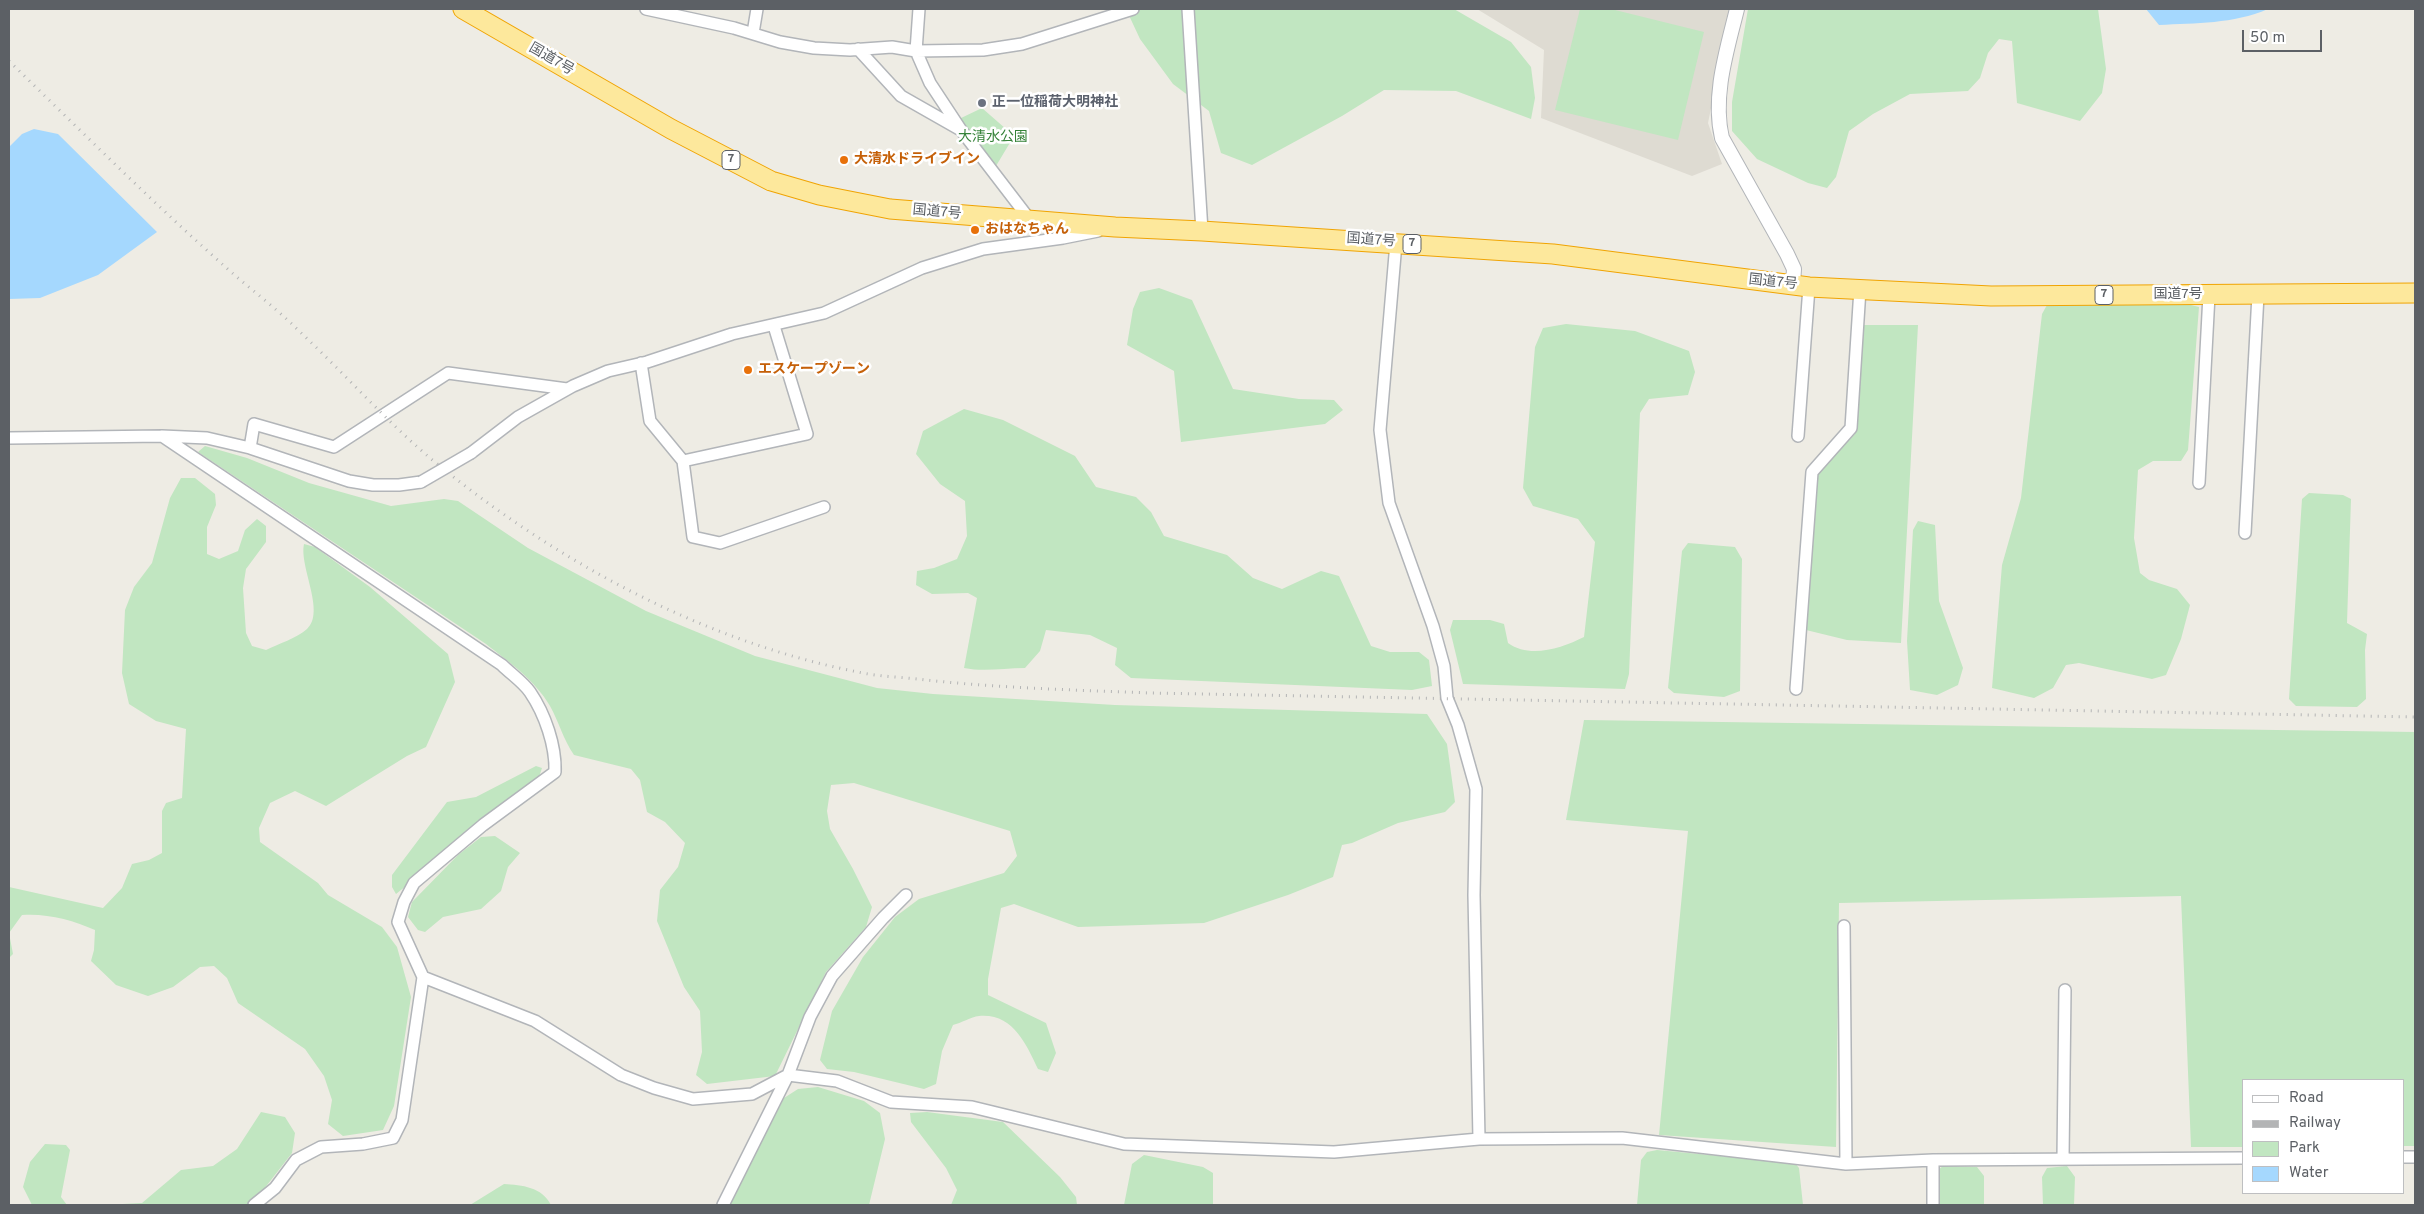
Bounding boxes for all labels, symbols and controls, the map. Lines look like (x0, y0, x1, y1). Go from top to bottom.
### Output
scale bar (2244, 20, 2324, 52)
text: 50 m (2250, 29, 2285, 48)
street label: 国道7号 (525, 40, 577, 80)
place label: 正一位稲荷大明神社 (992, 95, 1118, 111)
marker: 正一位稲荷大明神社 (976, 97, 988, 109)
park label: 大清水公園 (958, 130, 1028, 146)
road number: 7 (722, 150, 740, 170)
place label: 大清水ドライブイン (854, 152, 980, 168)
marker: 大清水ドライブイン (838, 154, 850, 166)
street label: 国道7号 (912, 202, 962, 224)
place label: おはなちゃん (985, 222, 1069, 238)
marker: おはなちゃん (969, 224, 981, 236)
street label: 国道7号 (1346, 231, 1396, 251)
road number: 7 (1403, 234, 1421, 253)
street label: 国道7号 (1748, 272, 1798, 294)
road number: 7 (2095, 286, 2113, 304)
street label: 国道7号 (2153, 287, 2203, 303)
place label: エスケープゾーン (758, 362, 870, 378)
marker: エスケープゾーン (742, 364, 754, 376)
legend (2242, 1079, 2404, 1194)
text: Road (2289, 1089, 2324, 1108)
text: Railway (2289, 1114, 2341, 1133)
text: Park (2289, 1139, 2320, 1158)
text: Water (2289, 1164, 2328, 1183)

